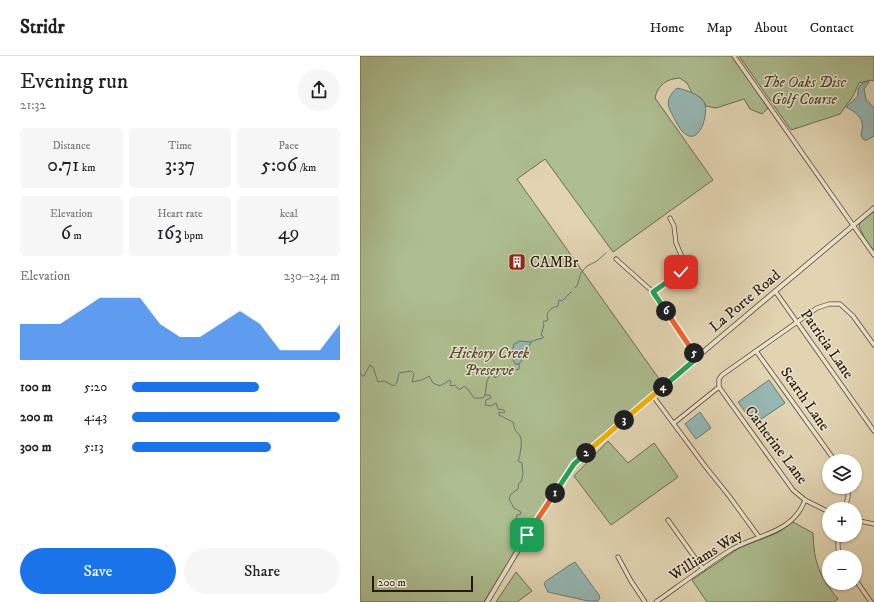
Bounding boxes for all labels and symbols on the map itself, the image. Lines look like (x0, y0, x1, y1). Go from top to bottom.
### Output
park label: The Oaks Disc Golf Course (762, 73, 846, 109)
building icon: CAMBr (507, 252, 527, 272)
place label: CAMBr (530, 253, 579, 272)
pin (664, 255, 698, 289)
street label: La Porte Road (706, 265, 785, 336)
pin: 6 (656, 301, 676, 321)
street label: Patricia Lane (796, 306, 858, 382)
pin: 5 (684, 343, 704, 363)
park label: Hickory Creek Preserve (448, 344, 530, 380)
street label: Scarth Lane (776, 364, 834, 434)
pin: 4 (653, 377, 673, 397)
street label: Catherine Lane (740, 402, 812, 488)
pin: 3 (614, 410, 634, 430)
pin: 2 (576, 443, 596, 463)
pin: 1 (545, 483, 565, 503)
pin (510, 518, 544, 552)
street label: Williams Way (665, 525, 747, 585)
scale bar (372, 574, 473, 593)

